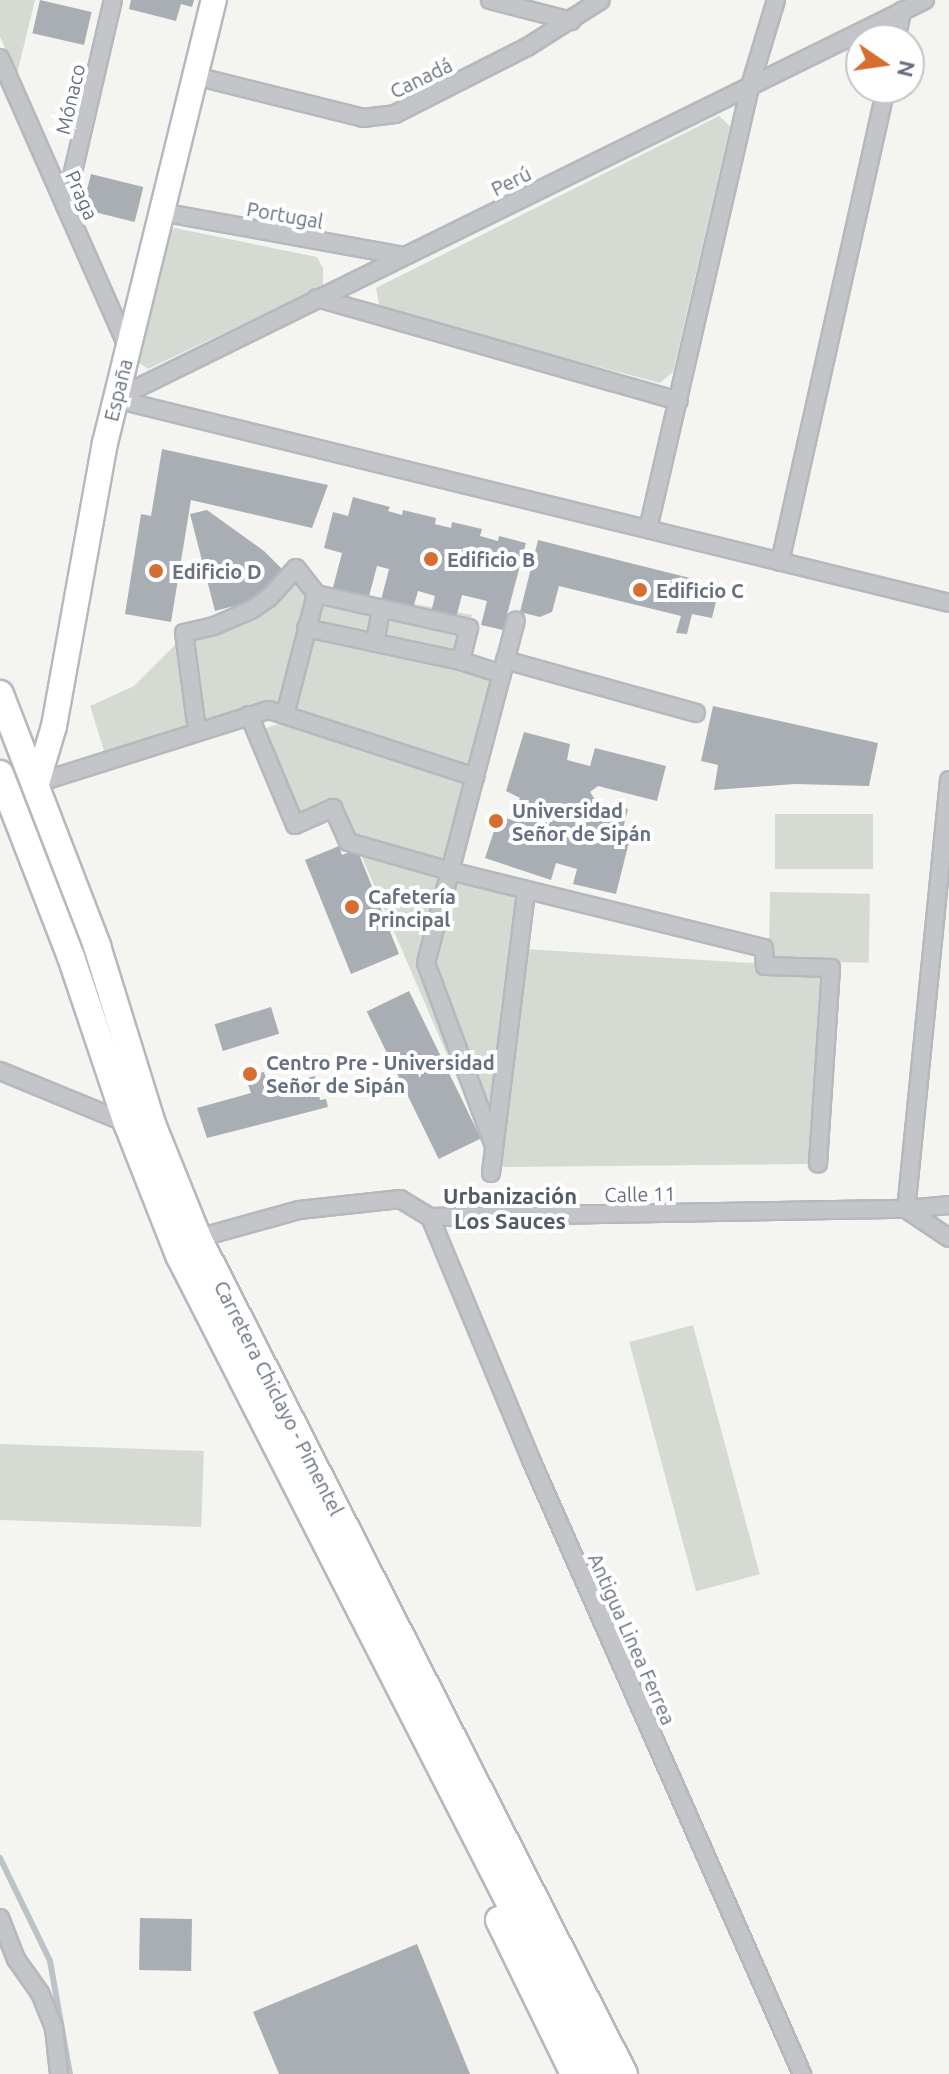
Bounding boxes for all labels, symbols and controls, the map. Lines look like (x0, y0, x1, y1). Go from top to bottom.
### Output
north arrow (845, 24, 925, 104)
street label: Canadá (386, 53, 456, 103)
text: N (893, 58, 921, 80)
street label: Mónaco (50, 61, 90, 137)
street label: Perú (487, 161, 535, 201)
street label: Praga (61, 167, 103, 223)
street label: Portugal (245, 196, 325, 234)
street label: España (99, 356, 137, 424)
place label: Edificio B (447, 547, 535, 571)
marker: Edificio B (422, 550, 440, 568)
place label: Edificio D (172, 559, 262, 583)
marker: Edificio D (147, 562, 165, 580)
place label: Edificio C (656, 578, 744, 602)
marker: Edificio C (631, 581, 649, 599)
place label: Universidad Señor de Sipán (512, 798, 651, 845)
marker: Universidad Señor de Sipán (487, 812, 505, 830)
place label: Cafetería Principal (368, 884, 456, 931)
marker: Cafetería Principal (343, 898, 361, 916)
place label: Centro Pre - Universidad Señor de Sipán (266, 1050, 495, 1097)
marker: Centro Pre - Universidad Señor de Sipán (241, 1065, 259, 1083)
street label: Calle 11 (604, 1181, 676, 1207)
district label: Urbanización Los Sauces (443, 1182, 577, 1234)
street label: Carretera Chiclayo - Pimentel (209, 1277, 349, 1519)
street label: Antigua Linea Ferrea (583, 1549, 681, 1729)

